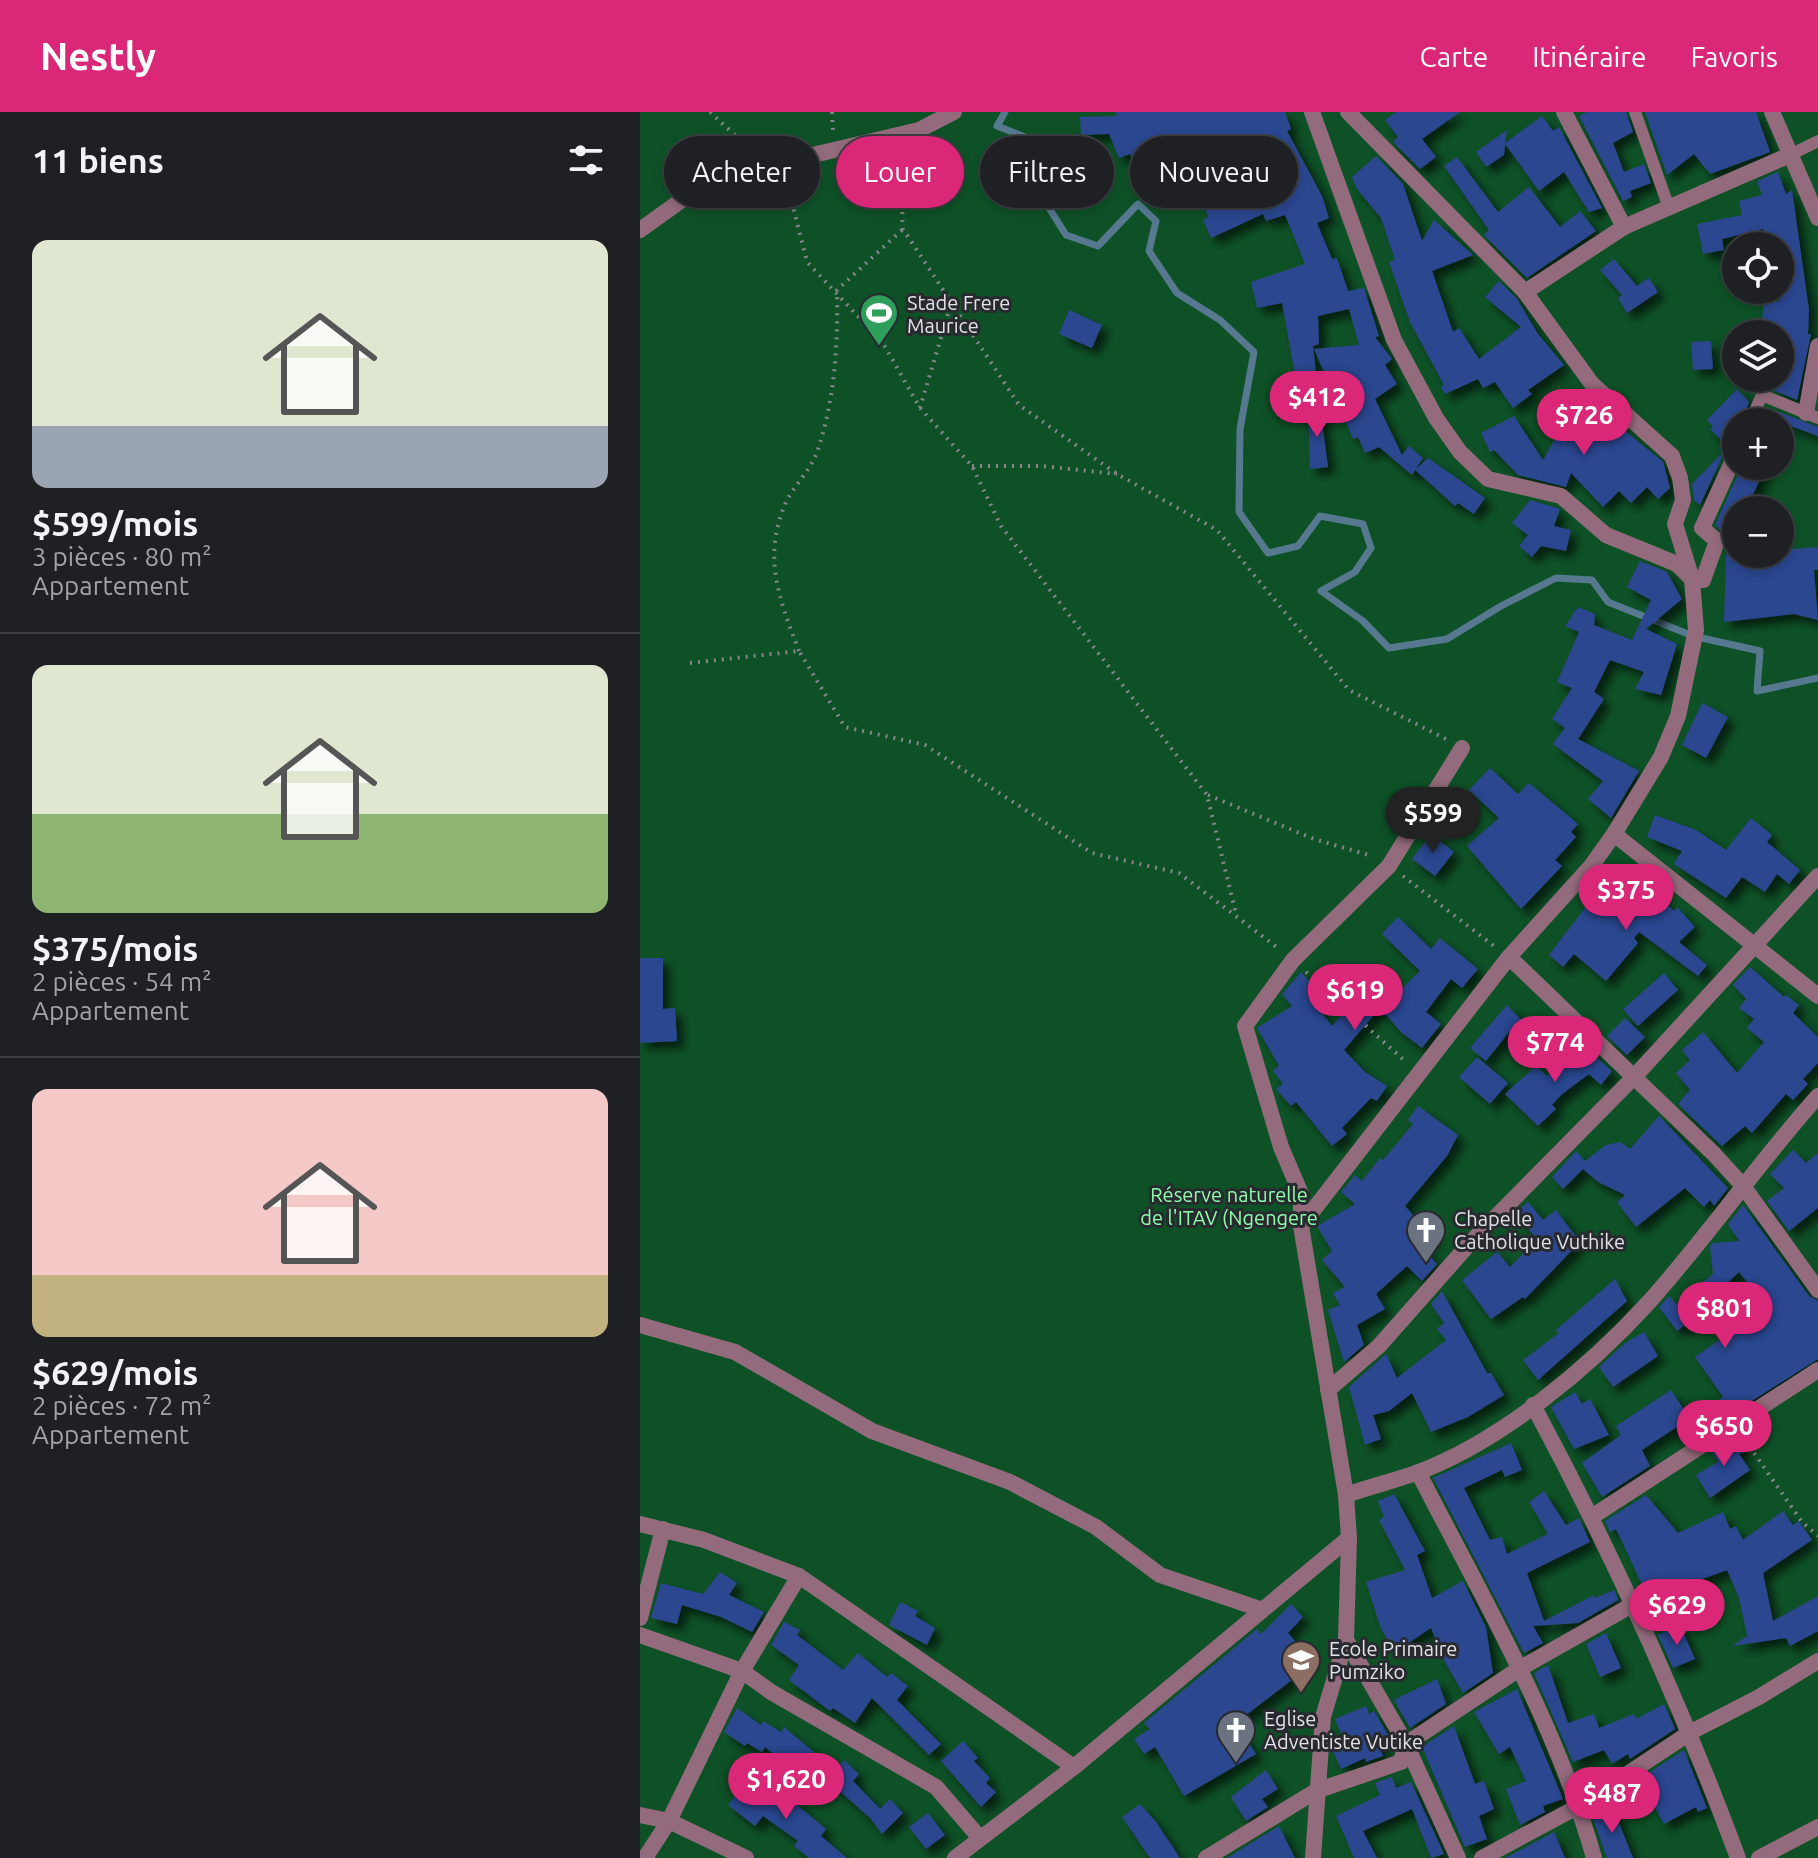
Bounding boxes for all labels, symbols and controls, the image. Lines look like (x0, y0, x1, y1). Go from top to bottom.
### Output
text: Nestly (40, 35, 156, 77)
text: Carte (1420, 41, 1488, 72)
text: Itinéraire (1532, 41, 1646, 72)
text: Favoris (1690, 41, 1778, 72)
chip: Acheter (664, 136, 820, 208)
chip: Louer (836, 136, 964, 208)
chip: Filtres (980, 136, 1114, 208)
chip: Nouveau (1130, 136, 1298, 208)
icon: filters (564, 138, 608, 182)
text: 11 biens (32, 141, 164, 179)
map controls (1722, 232, 1794, 568)
button: locate (1722, 232, 1794, 304)
place label: Stade Frere Maurice (907, 291, 1010, 337)
icon: home (248, 292, 392, 436)
sports icon: Stade Frere Maurice (858, 292, 900, 347)
button: layers (1722, 320, 1794, 392)
pin: $412 (1270, 371, 1364, 439)
text: $412 (1288, 382, 1346, 411)
pin: $726 (1537, 389, 1631, 457)
text: $726 (1555, 400, 1613, 429)
button: + (1722, 408, 1794, 480)
button: − (1722, 496, 1794, 568)
text: $599/mois (32, 504, 198, 542)
text: 3 pièces · 80 m² (32, 542, 212, 571)
text: Appartement (32, 571, 189, 600)
icon: home (248, 717, 392, 861)
pin: $599 (1386, 787, 1480, 855)
text: $599 (1404, 798, 1462, 827)
pin: $375 (1579, 864, 1673, 932)
text: $375 (1597, 875, 1655, 904)
text: $375/mois (32, 929, 198, 967)
pin: $619 (1308, 964, 1402, 1032)
text: 2 pièces · 54 m² (32, 967, 212, 996)
text: $619 (1326, 975, 1384, 1004)
text: Appartement (32, 996, 189, 1025)
pin: $774 (1508, 1016, 1602, 1084)
text: $774 (1526, 1027, 1584, 1056)
icon: home (248, 1141, 392, 1285)
park label: Réserve naturelle de l'ITAV (Ngengere (1140, 1183, 1318, 1229)
place label: Chapelle Catholique Vuthike (1454, 1207, 1625, 1253)
church icon: Chapelle Catholique Vuthike (1405, 1209, 1447, 1264)
pin: $801 (1678, 1282, 1772, 1350)
text: $801 (1696, 1293, 1754, 1322)
text: $629/mois (32, 1353, 198, 1391)
text: 2 pièces · 72 m² (32, 1391, 212, 1420)
pin: $650 (1677, 1400, 1771, 1468)
text: $650 (1695, 1411, 1753, 1440)
text: Appartement (32, 1420, 189, 1449)
pin: $629 (1630, 1579, 1724, 1647)
text: $629 (1648, 1590, 1706, 1619)
place label: Ecole Primaire Pumziko (1329, 1637, 1457, 1683)
school or university icon: Ecole Primaire Pumziko (1280, 1639, 1322, 1694)
place label: Eglise Adventiste Vutike (1264, 1707, 1423, 1753)
church icon: Eglise Adventiste Vutike (1215, 1709, 1257, 1764)
pin: $1,620 (721, 1753, 851, 1821)
text: $1,620 (746, 1764, 826, 1793)
pin: $487 (1565, 1767, 1659, 1835)
text: $487 (1583, 1778, 1641, 1807)

